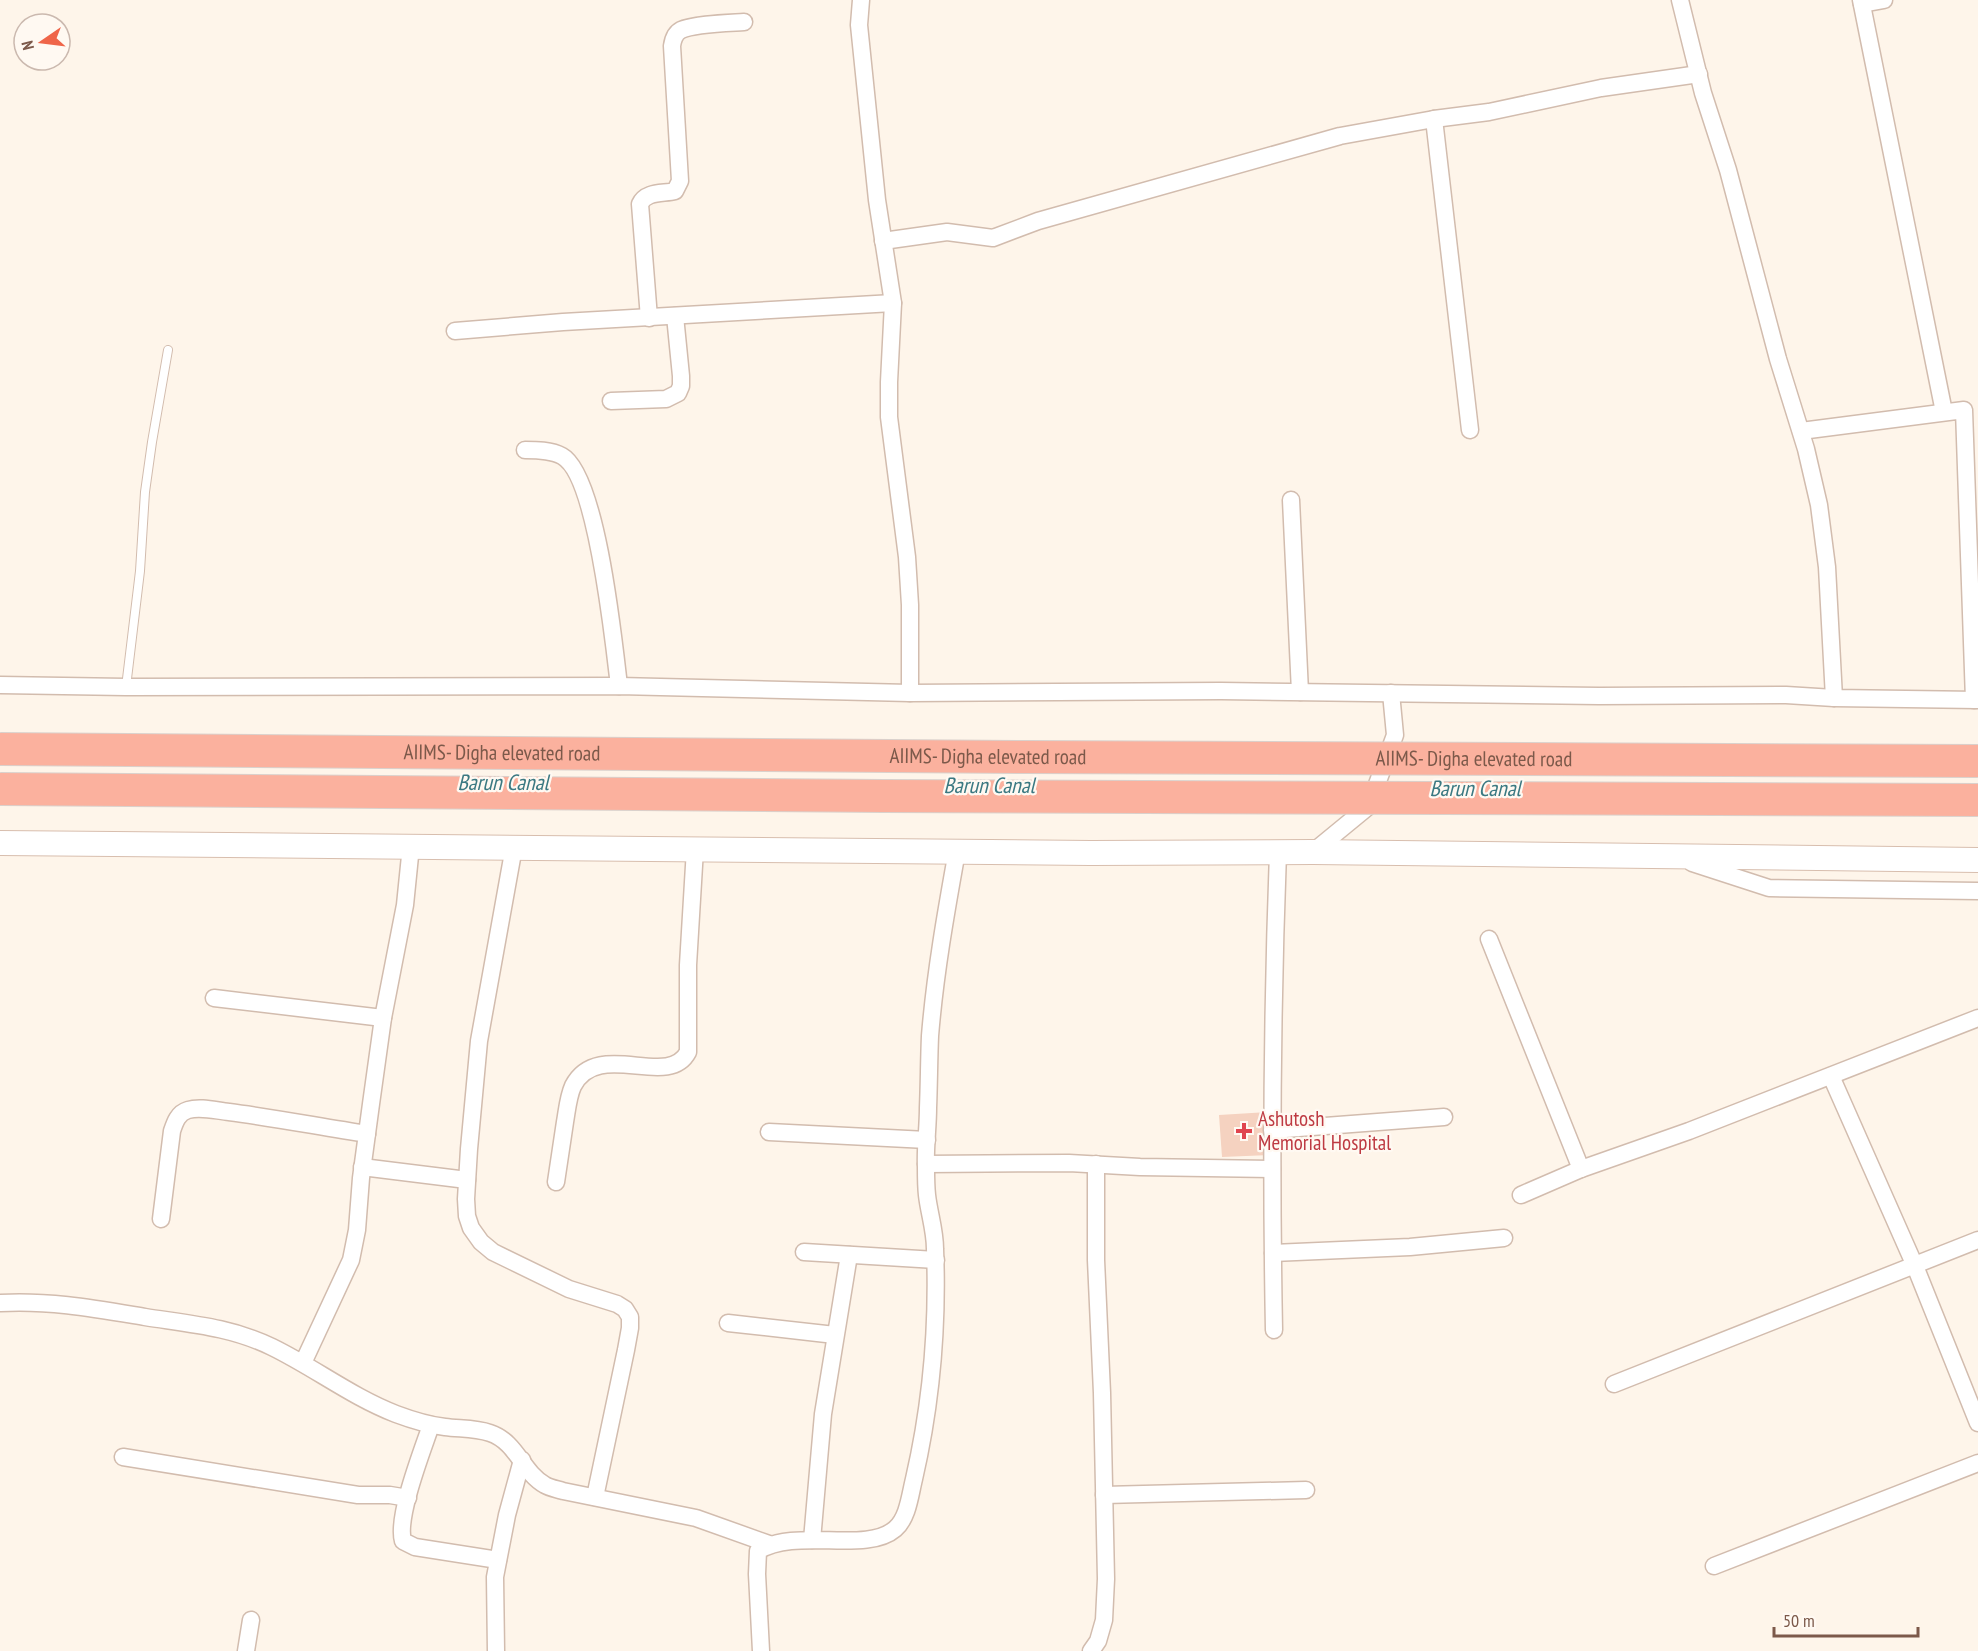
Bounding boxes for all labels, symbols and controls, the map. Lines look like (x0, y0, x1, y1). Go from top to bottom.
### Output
north arrow (12, 12, 72, 72)
text: N (17, 39, 38, 52)
street label: AIIMS- Digha elevated road (403, 738, 601, 767)
street label: AIIMS- Digha elevated road (889, 742, 1086, 770)
street label: AIIMS- Digha elevated road (1375, 744, 1572, 772)
water label: Barun Canal (457, 768, 550, 796)
water label: Barun Canal (943, 771, 1036, 799)
water label: Barun Canal (1429, 774, 1522, 802)
place label: Ashutosh Memorial Hospital (1258, 1105, 1391, 1156)
marker: Ashutosh Memorial Hospital (1235, 1122, 1253, 1140)
scale bar (1774, 1600, 1918, 1638)
text: 50 m (1783, 1609, 1815, 1632)

